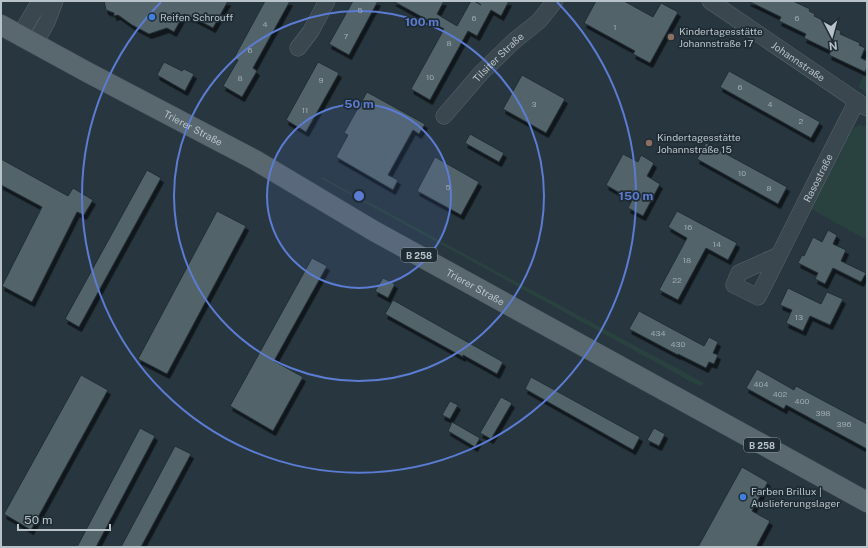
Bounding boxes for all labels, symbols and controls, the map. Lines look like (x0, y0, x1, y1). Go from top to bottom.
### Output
house number: 5 (357, 5, 363, 15)
place label: Reifen Schrouff (160, 11, 233, 23)
marker: Reifen Schrouff (147, 12, 157, 22)
house number: 6 (472, 13, 477, 23)
house number: 6 (795, 13, 800, 23)
text: 100 m (405, 15, 439, 29)
north arrow (812, 16, 852, 56)
house number: 4 (262, 19, 268, 29)
house number: 1 (613, 22, 617, 32)
place label: Kindertagesstätte Johannstraße 17 (679, 25, 763, 49)
street label: Tilsiter Straße (470, 30, 526, 84)
house number: 7 (344, 31, 349, 41)
marker: Kindertagesstätte Johannstraße 17 (666, 32, 676, 42)
house number: 8 (446, 38, 452, 48)
street label: Johannstraße (769, 39, 828, 84)
text: N (828, 40, 838, 52)
house number: 6 (248, 45, 253, 55)
house number: 10 (426, 72, 434, 82)
house number: 8 (237, 73, 243, 83)
house number: 9 (319, 75, 324, 85)
house number: 6 (738, 82, 743, 92)
text: 50 m (344, 97, 374, 111)
house number: 3 (531, 99, 537, 109)
house number: 4 (767, 99, 773, 109)
house number: 11 (302, 105, 308, 115)
street label: Trierer Straße (162, 107, 225, 148)
house number: 2 (799, 116, 804, 126)
place label: Kindertagesstätte Johannstraße 15 (657, 131, 741, 155)
marker: Kindertagesstätte Johannstraße 15 (644, 138, 654, 148)
street label: Rasostraße (801, 151, 835, 204)
house number: 10 (738, 168, 746, 178)
house number: 5 (445, 182, 451, 192)
house number: 8 (766, 183, 772, 193)
centre of rings (352, 189, 366, 203)
text: 150 m (619, 189, 653, 203)
house number: 16 (684, 222, 692, 232)
house number: 14 (713, 239, 721, 249)
road number: B 258 (401, 248, 437, 262)
house number: 18 (683, 255, 691, 265)
street label: Trierer Straße (444, 266, 507, 308)
house number: 22 (672, 275, 682, 285)
house number: 13 (795, 312, 803, 322)
house number: 434 (650, 328, 666, 338)
house number: 430 (671, 339, 686, 349)
house number: 404 (754, 379, 768, 389)
house number: 402 (773, 389, 788, 399)
house number: 400 (795, 396, 809, 406)
house number: 398 (815, 408, 831, 418)
house number: 396 (837, 419, 851, 429)
road number: B 258 (744, 438, 780, 452)
place label: Farben Brillux | Auslieferungslager (751, 485, 840, 509)
marker: Farben Brillux | Auslieferungslager (738, 492, 748, 502)
scale bar (18, 506, 110, 532)
text: 50 m (24, 513, 52, 527)

